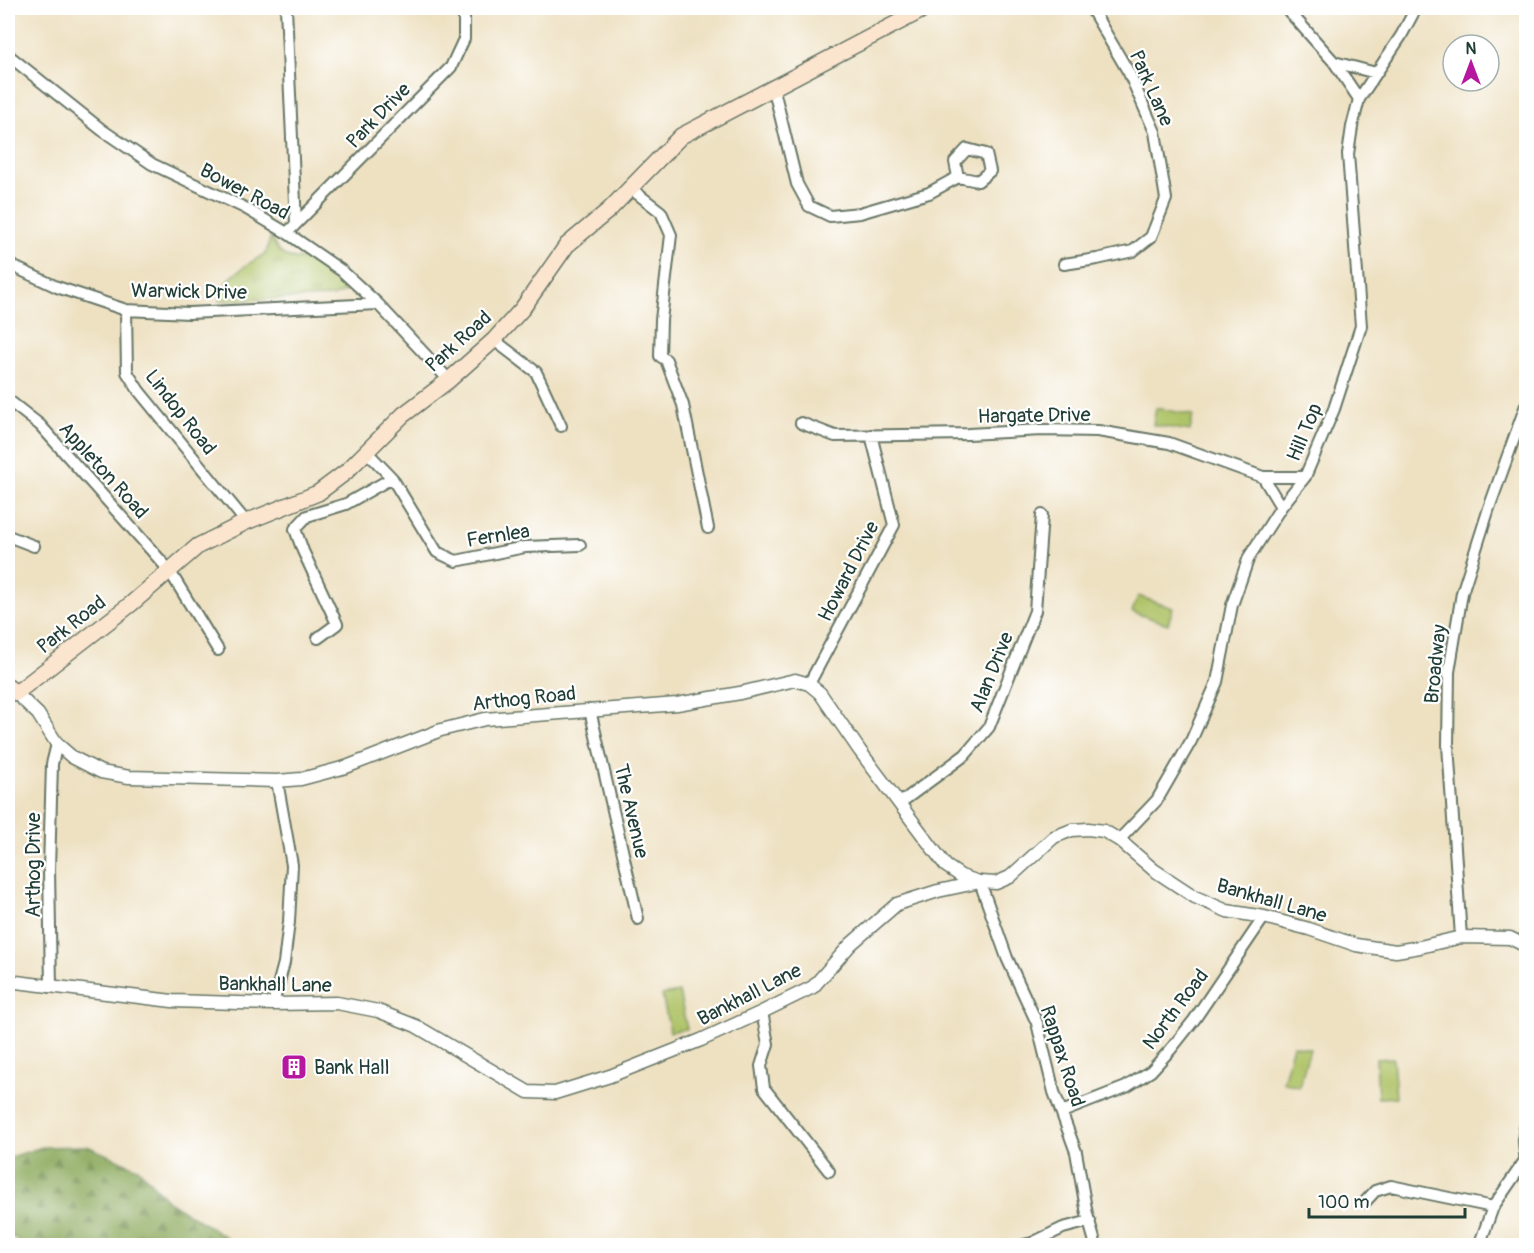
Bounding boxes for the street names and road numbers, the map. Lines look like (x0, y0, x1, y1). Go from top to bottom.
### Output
street label: Park Lane (1124, 46, 1179, 130)
street label: Park Drive (341, 77, 416, 154)
street label: Bower Road (196, 157, 294, 226)
street label: Warwick Drive (131, 278, 247, 305)
street label: Park Road (420, 305, 497, 378)
street label: Lindop Road (140, 365, 222, 460)
street label: Hill Top (1281, 399, 1328, 465)
street label: Hargate Drive (977, 402, 1091, 429)
street label: Appleton Road (53, 417, 154, 524)
street label: Howard Drive (812, 517, 885, 626)
street label: Fernlea (465, 518, 531, 553)
street label: Park Road (32, 590, 111, 659)
street label: Broadway (1419, 623, 1452, 705)
street label: Alan Drive (964, 628, 1019, 716)
street label: Arthog Road (471, 681, 577, 716)
street label: The Avenue (609, 761, 655, 861)
street label: Arthog Drive (21, 812, 46, 918)
street label: Bankhall Lane (1214, 873, 1330, 928)
street label: Bankhall Lane (693, 958, 806, 1031)
street label: North Road (1137, 964, 1214, 1055)
street label: Bankhall Lane (218, 971, 332, 998)
street label: Rappax Road (1034, 1002, 1091, 1110)

